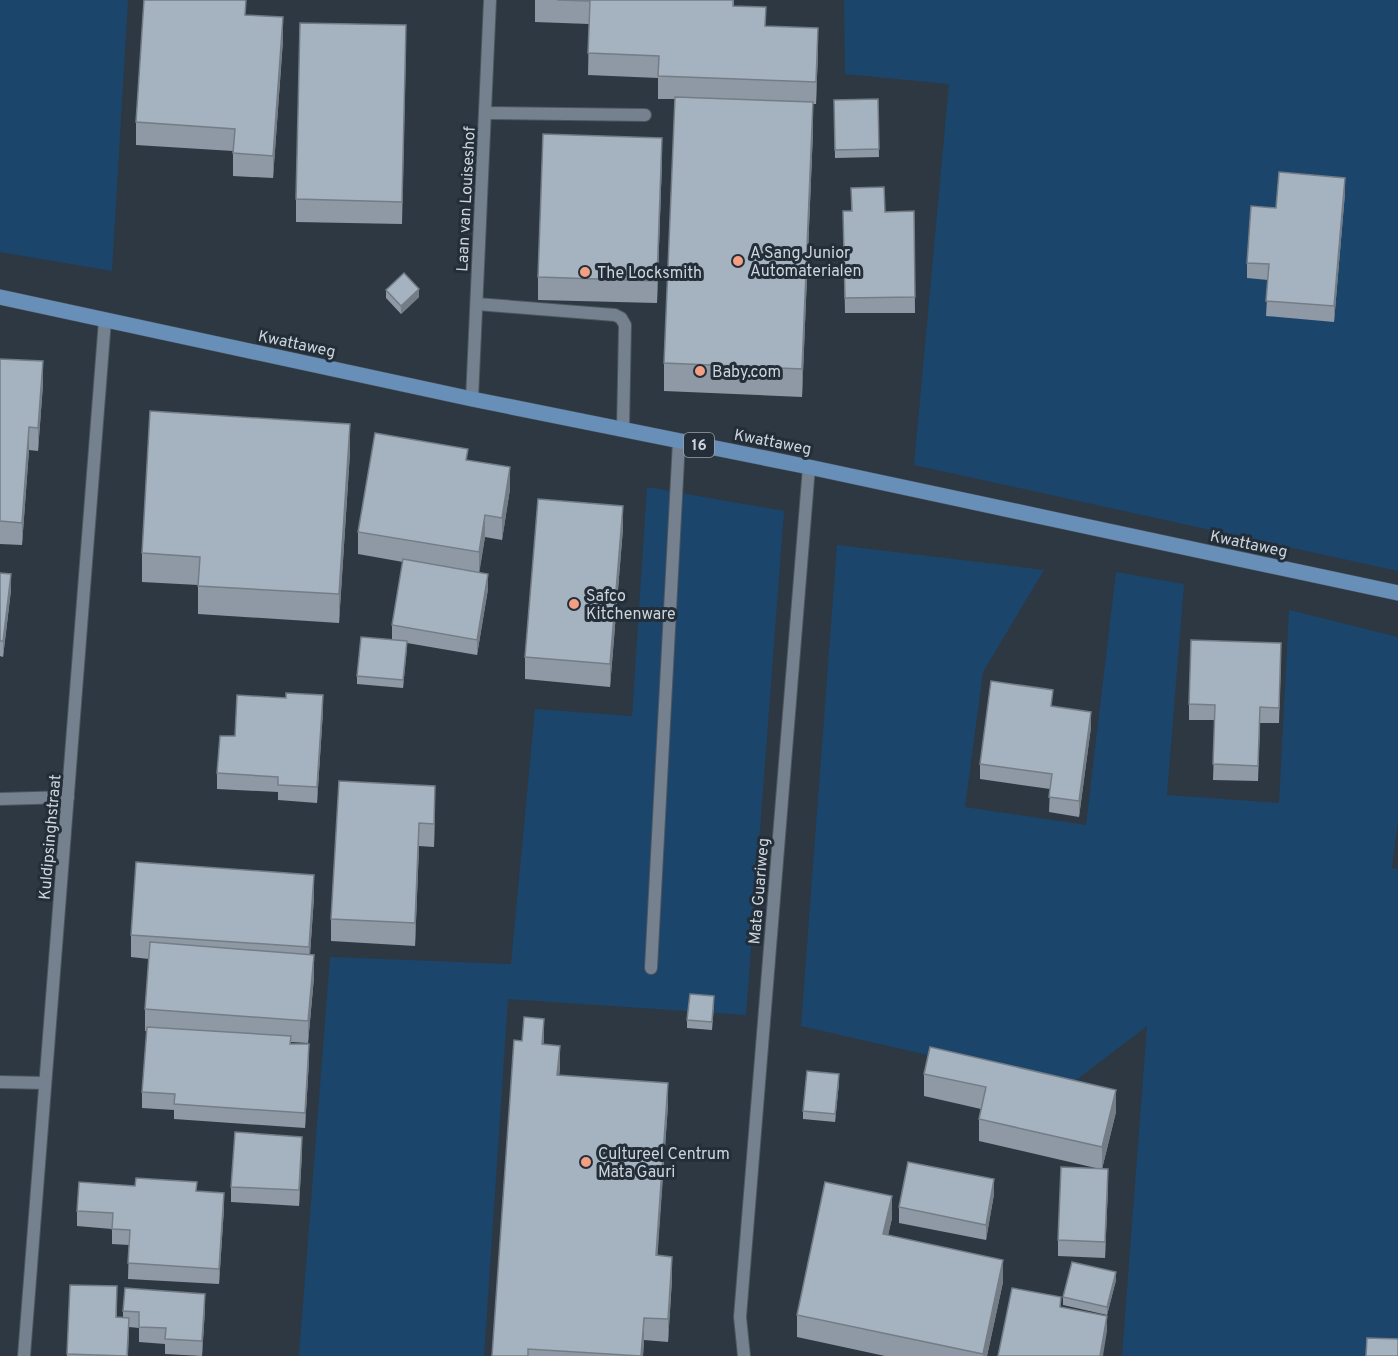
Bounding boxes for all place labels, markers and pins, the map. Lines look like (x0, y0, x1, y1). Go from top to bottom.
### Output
place label: A Sang Junior Automaterialen (750, 244, 862, 282)
marker: A Sang Junior Automaterialen (731, 254, 745, 268)
place label: The Locksmith (597, 264, 702, 284)
marker: The Locksmith (578, 265, 592, 279)
place label: Baby.com (712, 363, 781, 383)
marker: Baby.com (693, 364, 707, 378)
place label: Safco Kitchenware (586, 587, 676, 625)
marker: Safco Kitchenware (567, 597, 581, 611)
place label: Cultureel Centrum Mata Gauri (598, 1145, 730, 1183)
marker: Cultureel Centrum Mata Gauri (579, 1155, 593, 1169)

